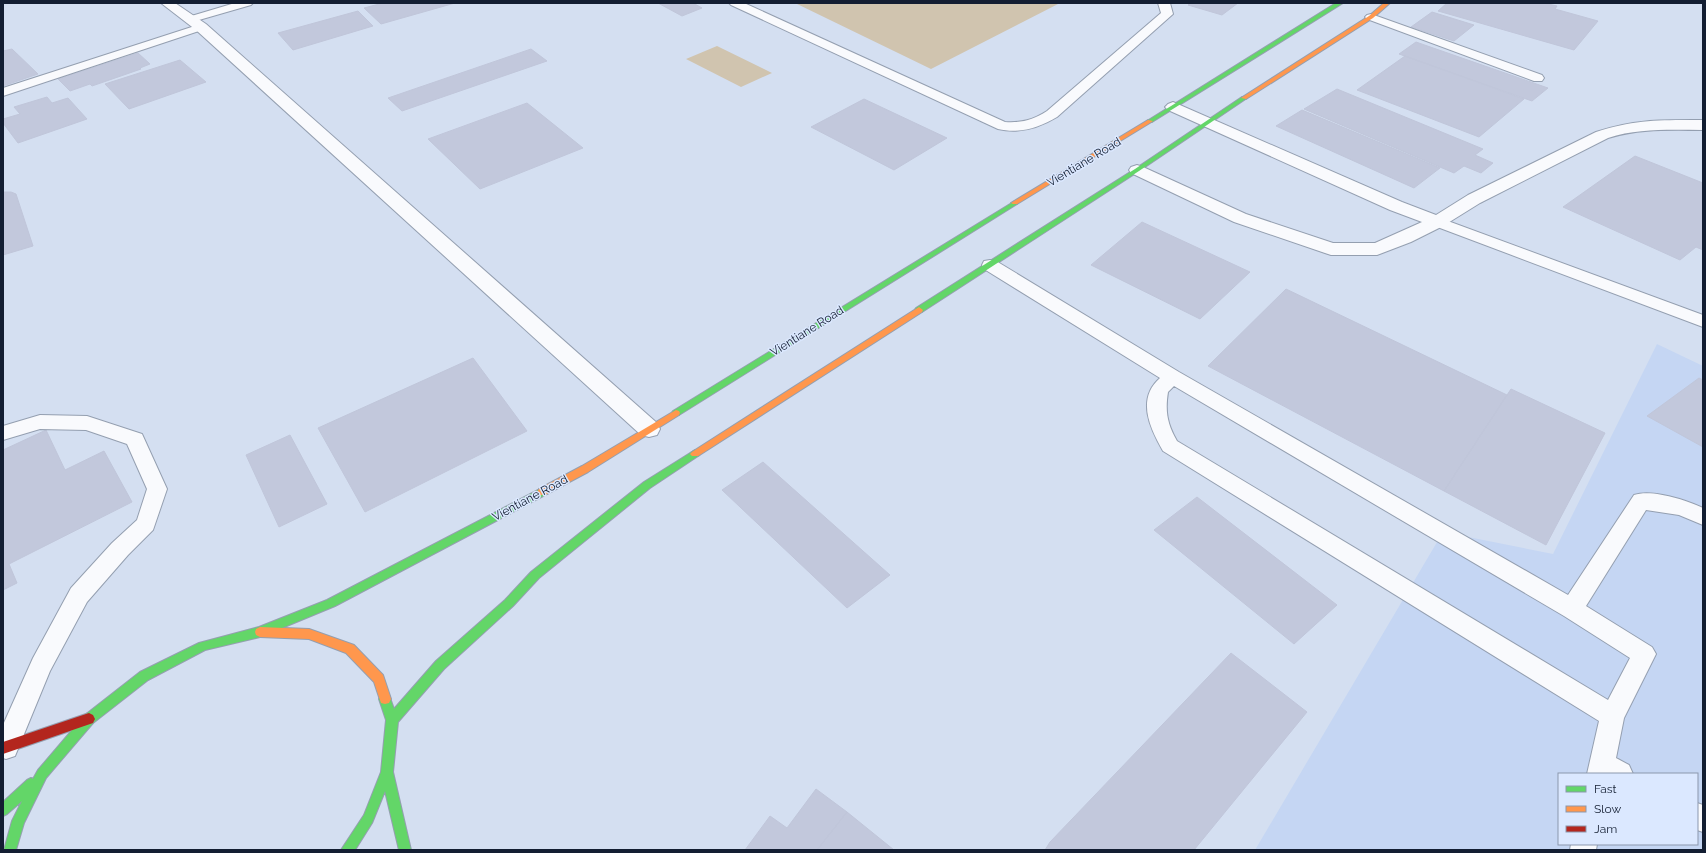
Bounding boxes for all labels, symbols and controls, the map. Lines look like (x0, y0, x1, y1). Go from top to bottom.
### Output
street label: Vientiane Road (1044, 134, 1124, 190)
street label: Vientiane Road (768, 303, 846, 359)
street label: Vientiane Road (490, 472, 570, 524)
legend (1558, 773, 1698, 845)
text: Fast (1594, 782, 1617, 796)
text: Slow (1594, 802, 1621, 816)
text: Jam (1594, 822, 1617, 836)

